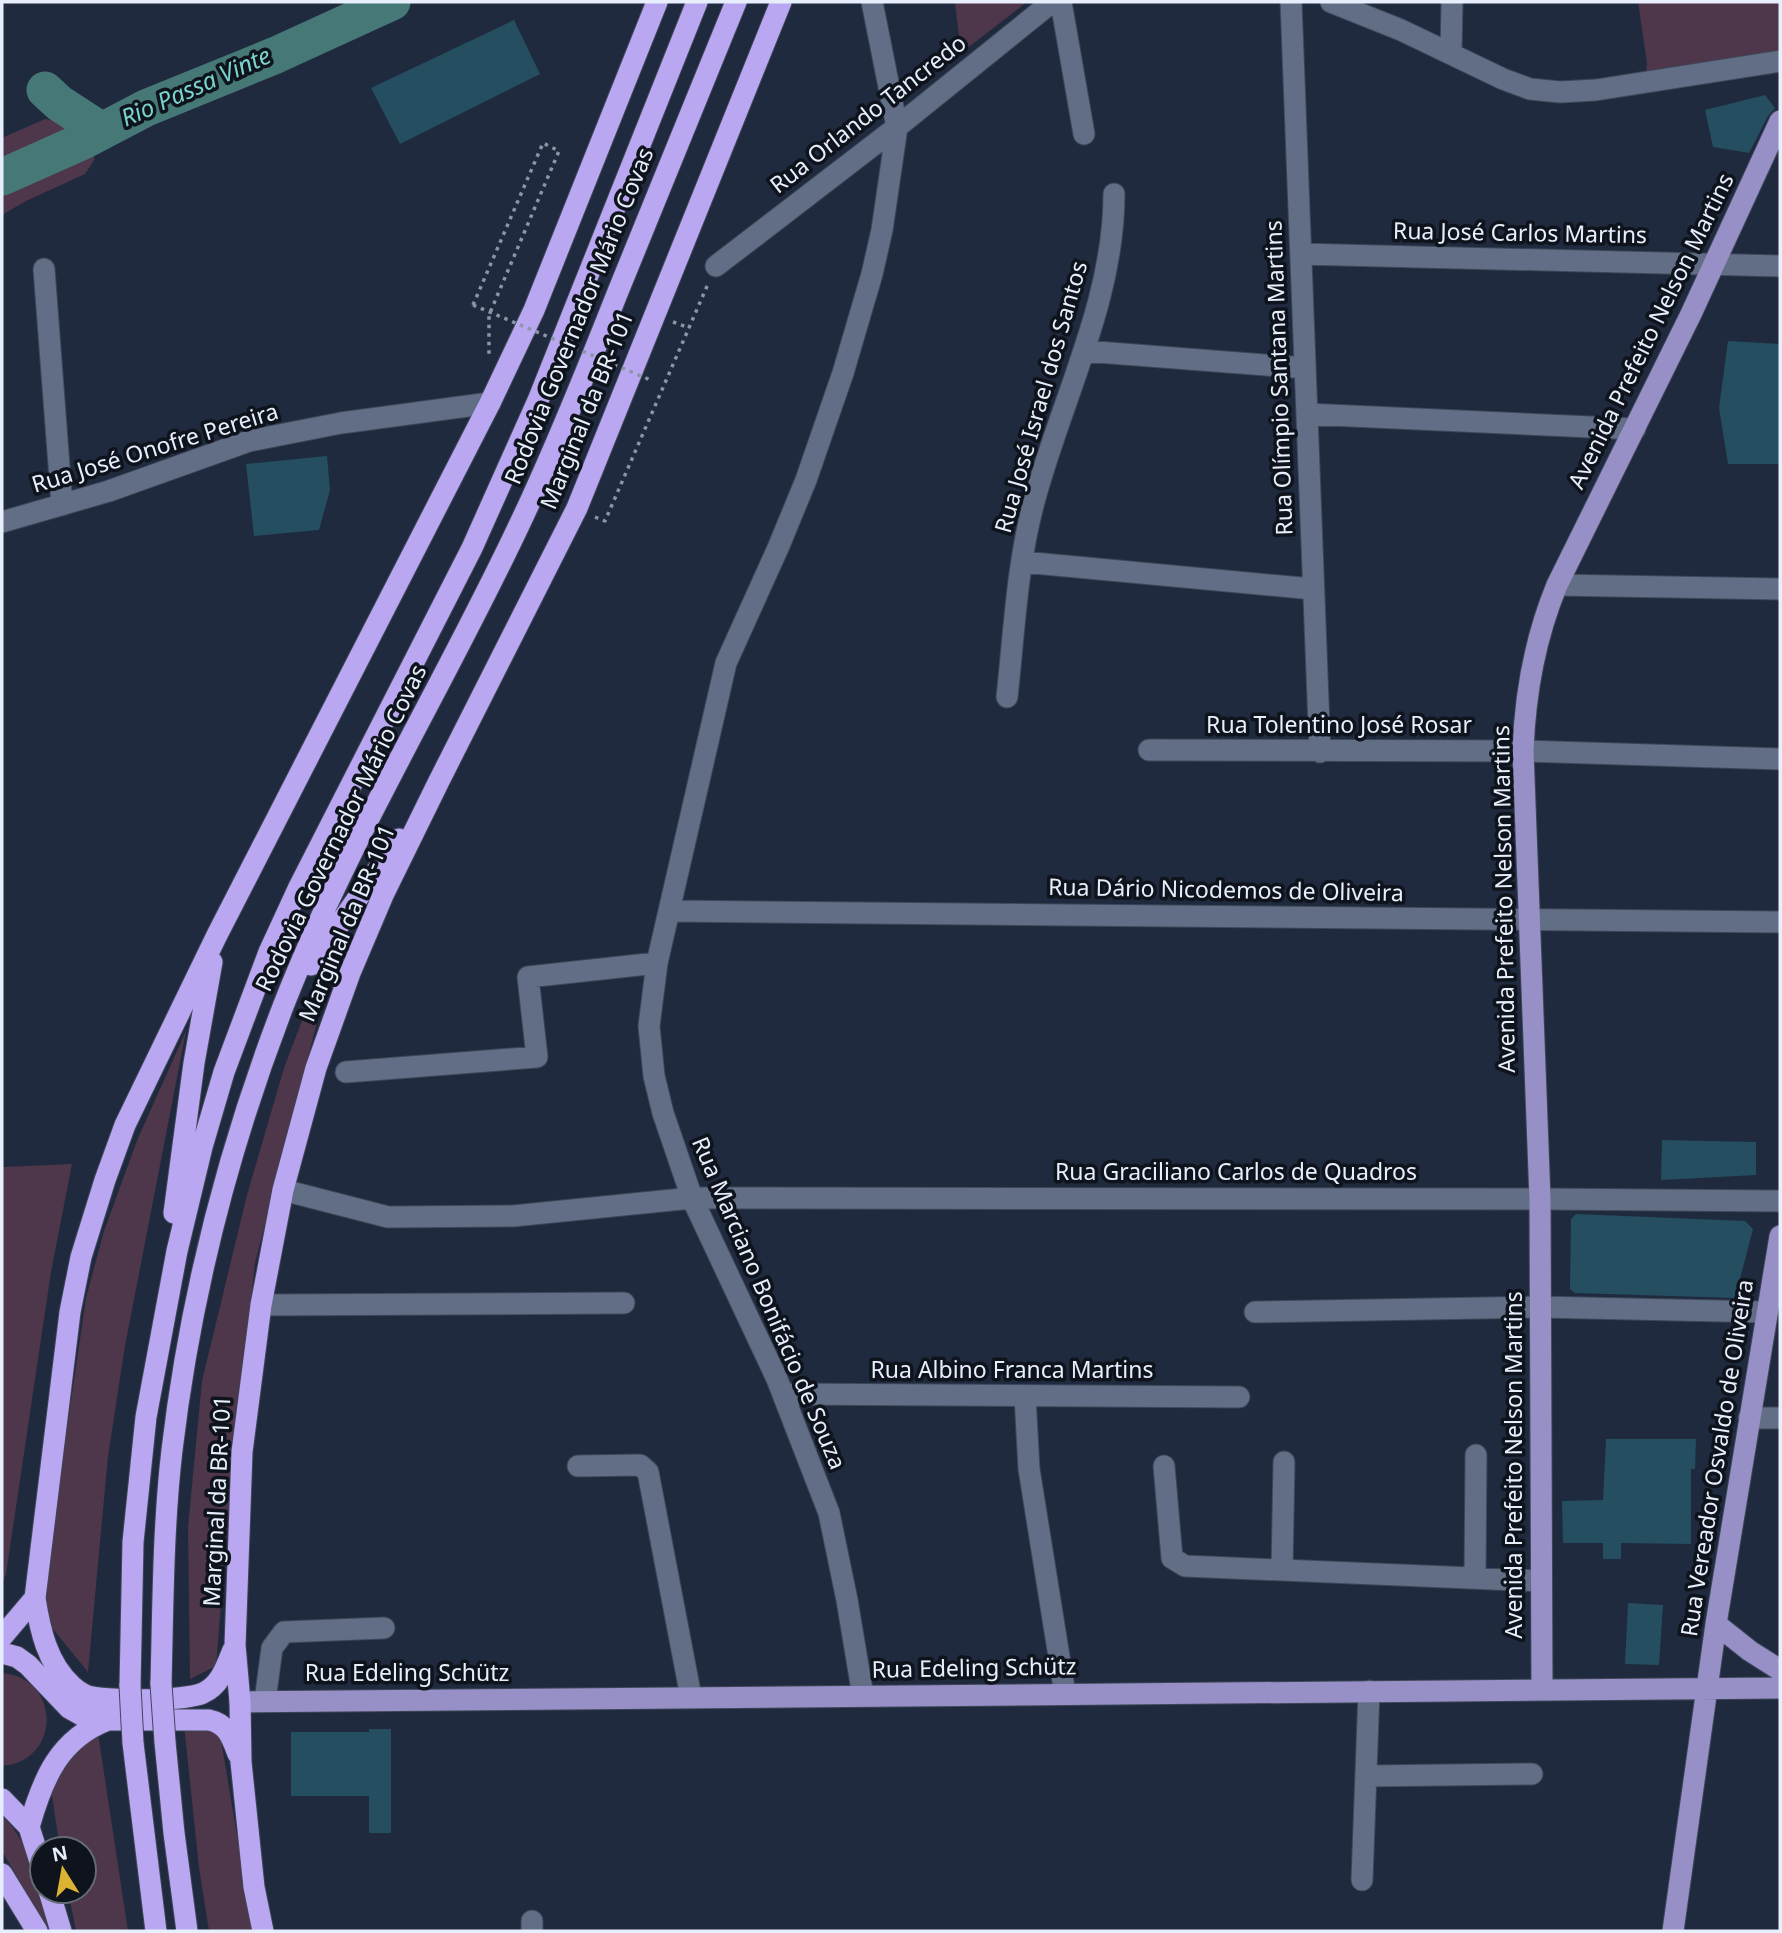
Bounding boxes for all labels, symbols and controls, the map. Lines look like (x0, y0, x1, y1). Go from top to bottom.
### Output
street label: Rua Orlando Tancredo (763, 26, 972, 200)
water label: Rio Passa Vinte (115, 38, 276, 133)
street label: Rodovia Governador Mário Covas (496, 143, 660, 489)
street label: Avenida Prefeito Nelson Martins (1560, 167, 1741, 494)
street label: Rua José Carlos Martins (1393, 214, 1647, 250)
street label: Rua Olímpio Santana Martins (1257, 220, 1299, 536)
street label: Rua José Israel dos Santos (986, 257, 1094, 536)
street label: Marginal da BR-101 (532, 306, 640, 514)
street label: Rua José Onofre Pereira (27, 394, 282, 500)
street label: Rodovia Governador Mário Covas (247, 659, 433, 996)
street label: Rua Tolentino José Rosar (1206, 708, 1472, 740)
street label: Avenida Prefeito Nelson Martins (1484, 725, 1522, 1073)
street label: Marginal da BR-101 (290, 819, 402, 1026)
street label: Rua Dário Nicodemos de Oliveira (1048, 870, 1404, 908)
street label: Rua Marciano Bonifácio de Souza (685, 1131, 855, 1474)
street label: Rua Graciliano Carlos de Quadros (1055, 1155, 1417, 1187)
street label: Rua Vereador Osvaldo de Oliveira (1672, 1277, 1760, 1639)
street label: Avenida Prefeito Nelson Martins (1497, 1291, 1529, 1639)
street label: Rua Albino Franca Martins (871, 1353, 1153, 1385)
street label: Marginal da BR-101 (194, 1395, 238, 1607)
street label: Rua Edeling Schütz (871, 1649, 1077, 1685)
street label: Rua Edeling Schütz (305, 1656, 509, 1688)
north arrow (28, 1835, 98, 1905)
text: N (50, 1839, 70, 1868)

